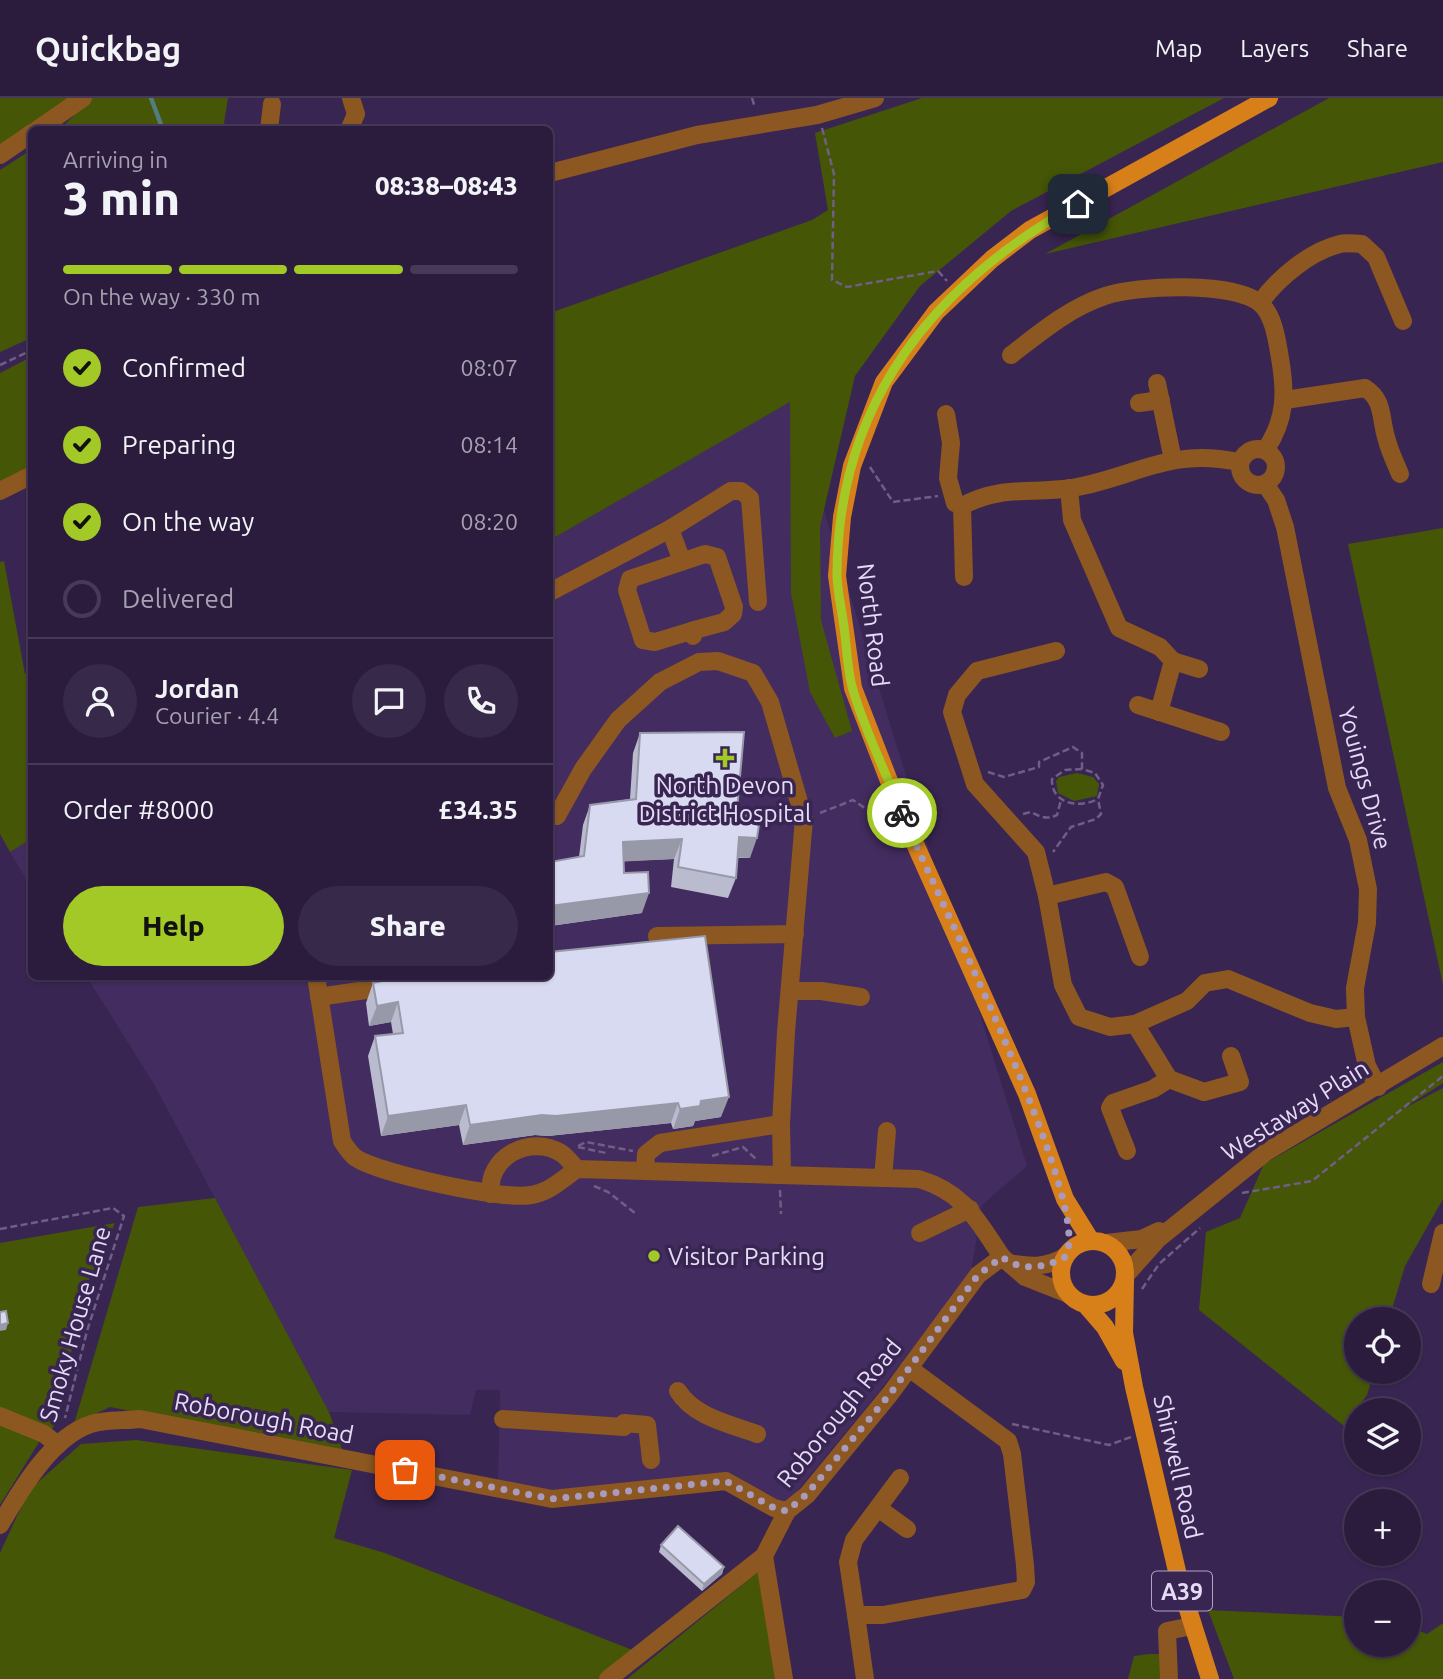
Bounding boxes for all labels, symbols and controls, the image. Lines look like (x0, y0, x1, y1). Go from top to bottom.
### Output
text: Quickbag (35, 30, 181, 67)
text: Map (1155, 35, 1202, 62)
text: Layers (1240, 35, 1309, 62)
text: Share (1347, 35, 1408, 62)
text: Arriving in (63, 147, 168, 172)
text: 08:38–08:43 (375, 171, 518, 200)
text: 3 min (63, 172, 180, 224)
pin (1048, 174, 1108, 234)
icon: home (1059, 185, 1097, 223)
text: On the way · 330 m (63, 284, 260, 309)
icon: check (63, 349, 101, 387)
text: Confirmed (122, 353, 246, 382)
text: 08:07 (460, 355, 518, 380)
icon: check (63, 426, 101, 464)
text: Preparing (122, 430, 236, 459)
text: 08:14 (460, 432, 518, 457)
icon: check (63, 503, 101, 541)
text: On the way (122, 507, 254, 536)
text: 08:20 (460, 509, 518, 534)
street label: North Road (852, 562, 894, 688)
text: Delivered (122, 584, 234, 613)
button: person (63, 664, 137, 738)
button: chat (352, 664, 426, 738)
button: phone (444, 664, 518, 738)
text: Jordan (155, 674, 240, 703)
text: Courier · 4.4 (155, 703, 279, 728)
street label: Youings Drive (1333, 704, 1397, 852)
marker: North Devon District Hospital (715, 748, 735, 768)
place label: North Devon District Hospital (639, 772, 811, 827)
courier (867, 778, 937, 848)
icon: bike (883, 794, 921, 832)
text: Order #8000 (63, 795, 214, 824)
text: £34.35 (438, 795, 518, 824)
button: Help (63, 886, 284, 966)
button: Share (298, 886, 518, 966)
street label: Westaway Plain (1217, 1054, 1373, 1166)
street label: Smoky House Lane (34, 1223, 116, 1425)
place label: Visitor Parking (668, 1243, 825, 1270)
marker: Visitor Parking (646, 1248, 662, 1264)
map controls (1344, 1307, 1421, 1657)
button: locate (1344, 1307, 1421, 1384)
street label: Roborough Road (771, 1334, 907, 1492)
street label: Roborough Road (172, 1387, 356, 1449)
street label: Shirwell Road (1148, 1392, 1208, 1542)
button: layers (1344, 1398, 1421, 1475)
pin (375, 1440, 435, 1500)
icon: bag (386, 1451, 424, 1489)
button: + (1344, 1489, 1421, 1566)
road number: A39 (1152, 1572, 1212, 1610)
button: − (1344, 1580, 1421, 1657)

